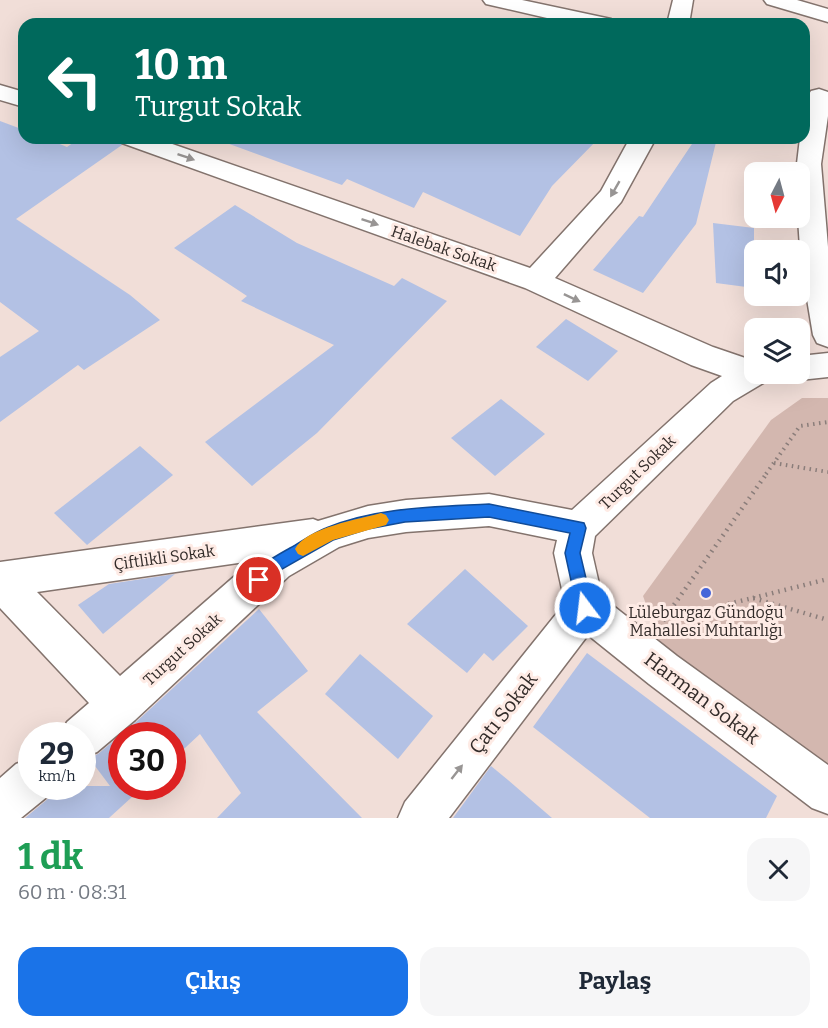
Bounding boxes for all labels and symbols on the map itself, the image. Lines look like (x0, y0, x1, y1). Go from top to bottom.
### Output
one-way arrow (177, 153, 195, 163)
north arrow (744, 162, 810, 228)
one-way arrow (610, 181, 621, 197)
one-way arrow (361, 218, 379, 228)
street label: Halebak Sokak (389, 222, 499, 275)
one-way arrow (564, 294, 581, 303)
street label: Turgut Sokak (595, 431, 679, 513)
street label: Çiftlikli Sokak (112, 541, 216, 574)
pin (233, 554, 284, 605)
position arrow (553, 576, 617, 640)
marker: Lüleburgaz Gündoğu Mahallesi Muhtarlığı (699, 586, 713, 600)
place label: Lüleburgaz Gündoğu Mahallesi Muhtarlığı (628, 603, 784, 640)
street label: Turgut Sokak (139, 609, 225, 689)
street label: Harman Sokak (640, 647, 765, 750)
street label: Çatı Sokak (464, 667, 543, 759)
speed limit sign: 30 (108, 722, 186, 800)
one-way arrow (451, 764, 464, 780)

